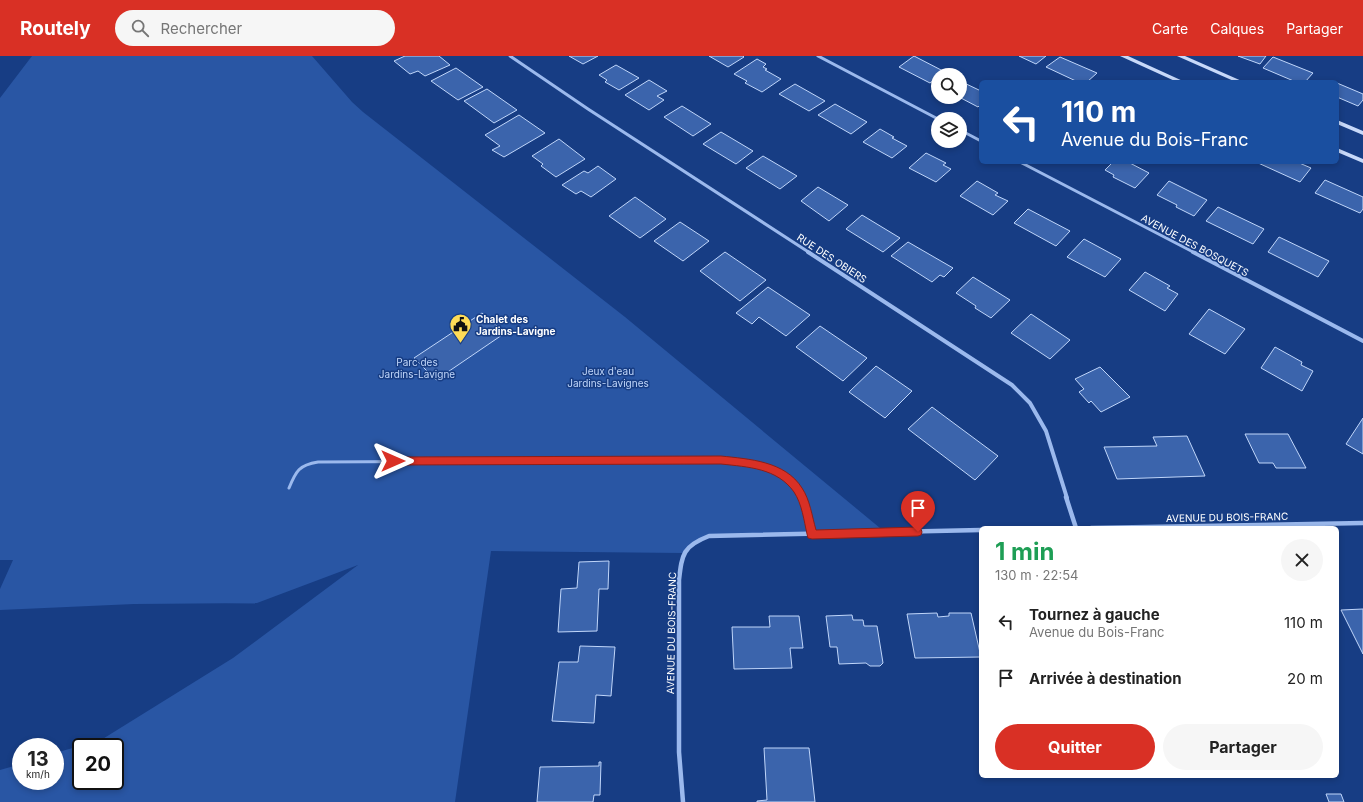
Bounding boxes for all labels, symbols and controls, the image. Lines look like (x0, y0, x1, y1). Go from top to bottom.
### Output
search box (115, 10, 395, 46)
text: Routely (20, 17, 91, 40)
icon: search (129, 17, 151, 39)
text: Rechercher (161, 19, 242, 38)
text: Carte (1152, 20, 1188, 37)
text: Calques (1210, 20, 1264, 37)
text: Partager (1286, 20, 1343, 37)
map controls (931, 68, 967, 148)
button: search (931, 68, 967, 104)
text: 110 m (1061, 95, 1136, 129)
icon: left (995, 96, 1047, 148)
button: layers (931, 112, 967, 148)
text: Avenue du Bois-Franc (1061, 129, 1249, 150)
street label: AVENUE DES BOSQUETS (1139, 212, 1251, 278)
street label: RUE DES OBIERS (795, 231, 869, 285)
public building icon: Chalet des Jardins-Lavigne (447, 312, 473, 345)
place label: Chalet des Jardins-Lavigne (476, 313, 556, 338)
park label: Parc des Jardins-Lavigne (379, 356, 455, 380)
park label: Jeux d'eau Jardins-Lavignes (567, 365, 649, 389)
position arrow (372, 440, 414, 482)
pin (901, 491, 935, 532)
icon: arrive (907, 497, 929, 519)
street label: AVENUE DU BOIS-FRANC (1166, 510, 1288, 524)
text: 1 min (995, 537, 1054, 566)
button: close (1281, 539, 1323, 581)
text: 130 m · 22:54 (995, 567, 1079, 583)
street label: AVENUE DU BOIS-FRANC (664, 572, 678, 694)
text: Tournez à gauche (1029, 605, 1160, 624)
icon: left (995, 611, 1017, 633)
text: 110 m (1284, 613, 1323, 632)
text: Avenue du Bois-Franc (1029, 624, 1165, 640)
icon: arrive (995, 667, 1017, 689)
text: Arrivée à destination (1029, 669, 1182, 688)
text: 20 m (1287, 669, 1323, 688)
button: Quitter (995, 724, 1155, 770)
button: Partager (1163, 724, 1323, 770)
speed limit sign: 20 (72, 738, 124, 790)
text: 13 (27, 747, 49, 771)
text: km/h (26, 768, 50, 780)

